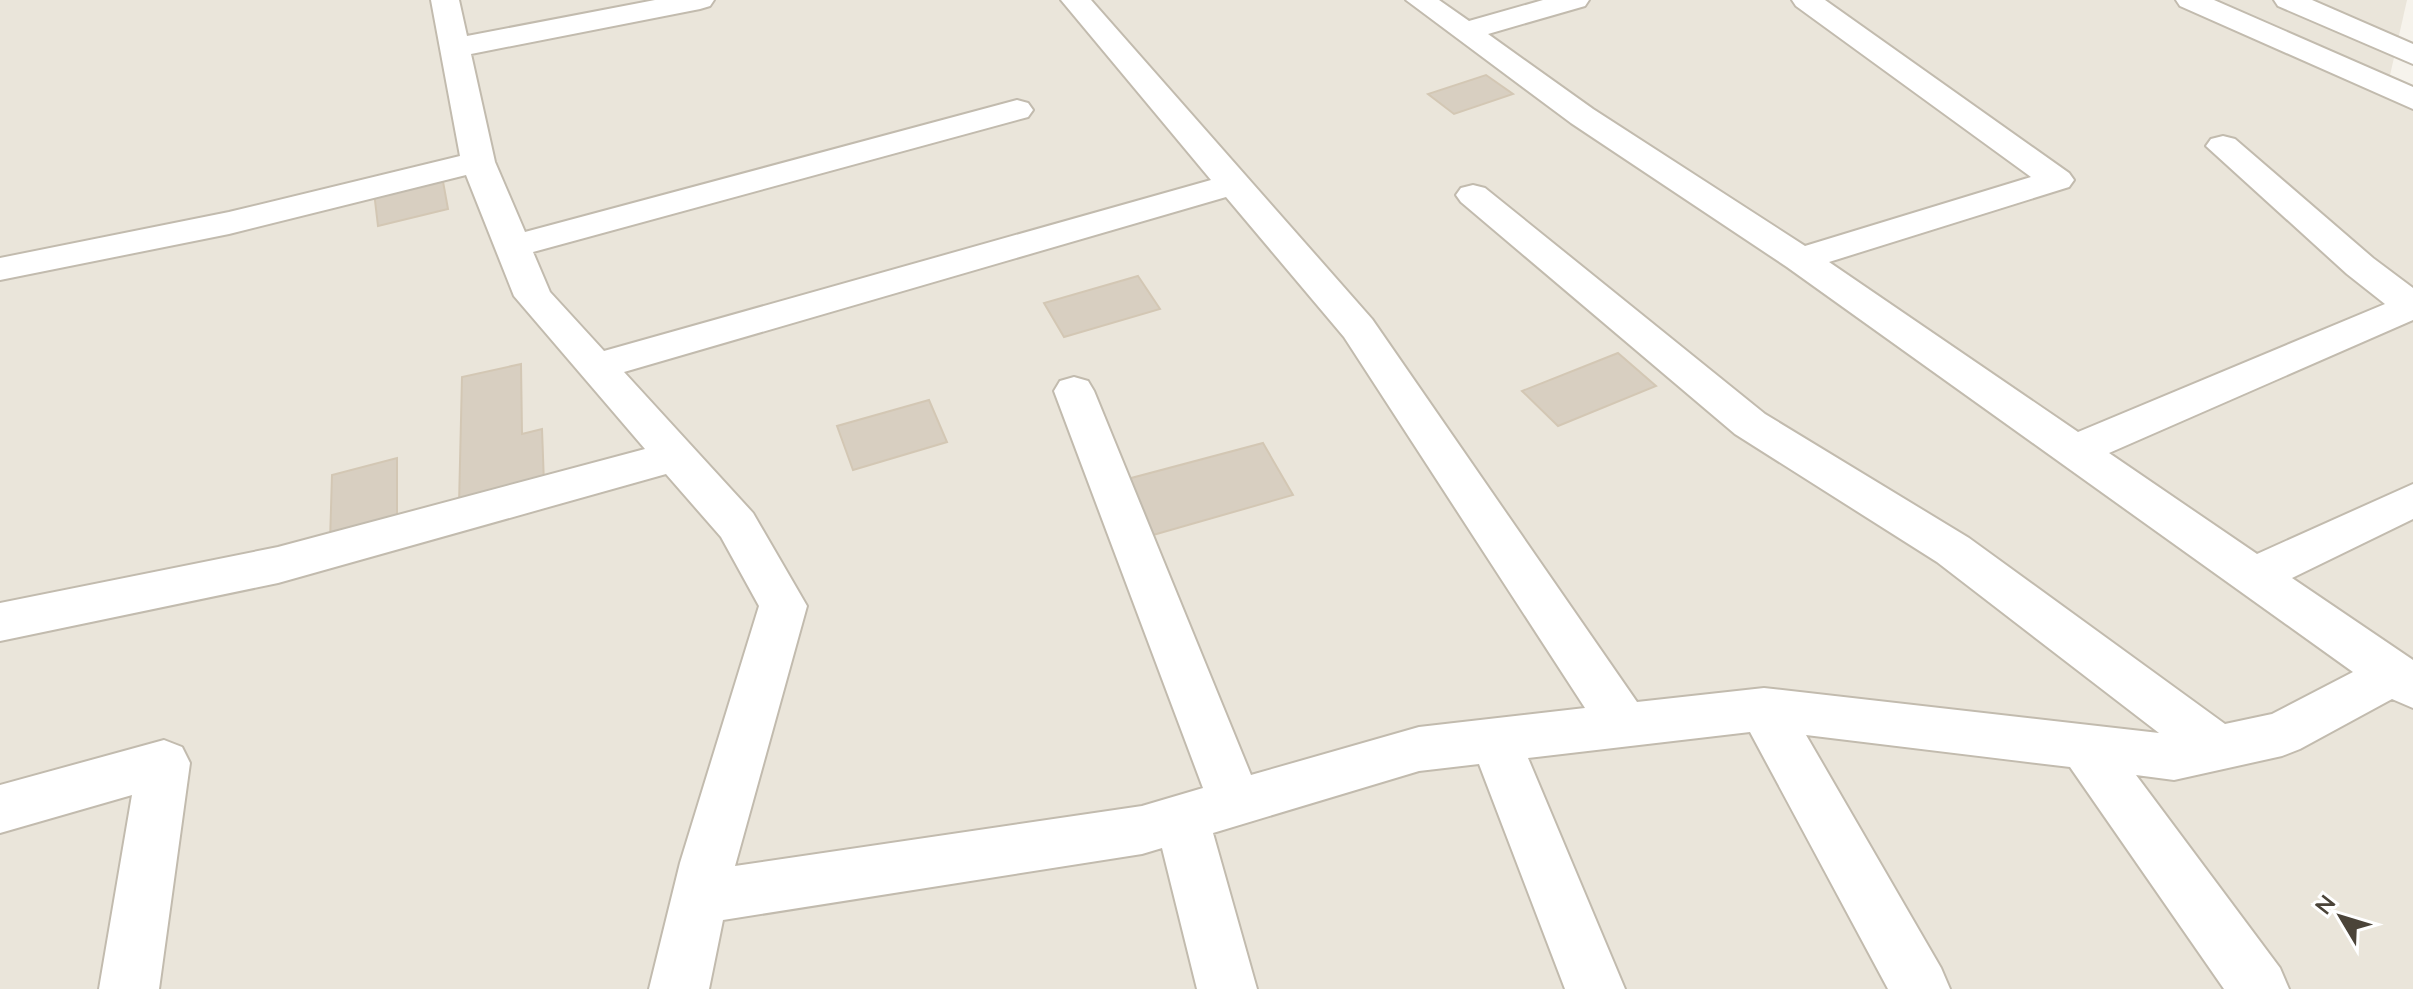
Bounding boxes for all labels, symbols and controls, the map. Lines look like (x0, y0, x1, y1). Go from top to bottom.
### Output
north arrow (2301, 877, 2381, 957)
text: N (2309, 889, 2341, 919)

